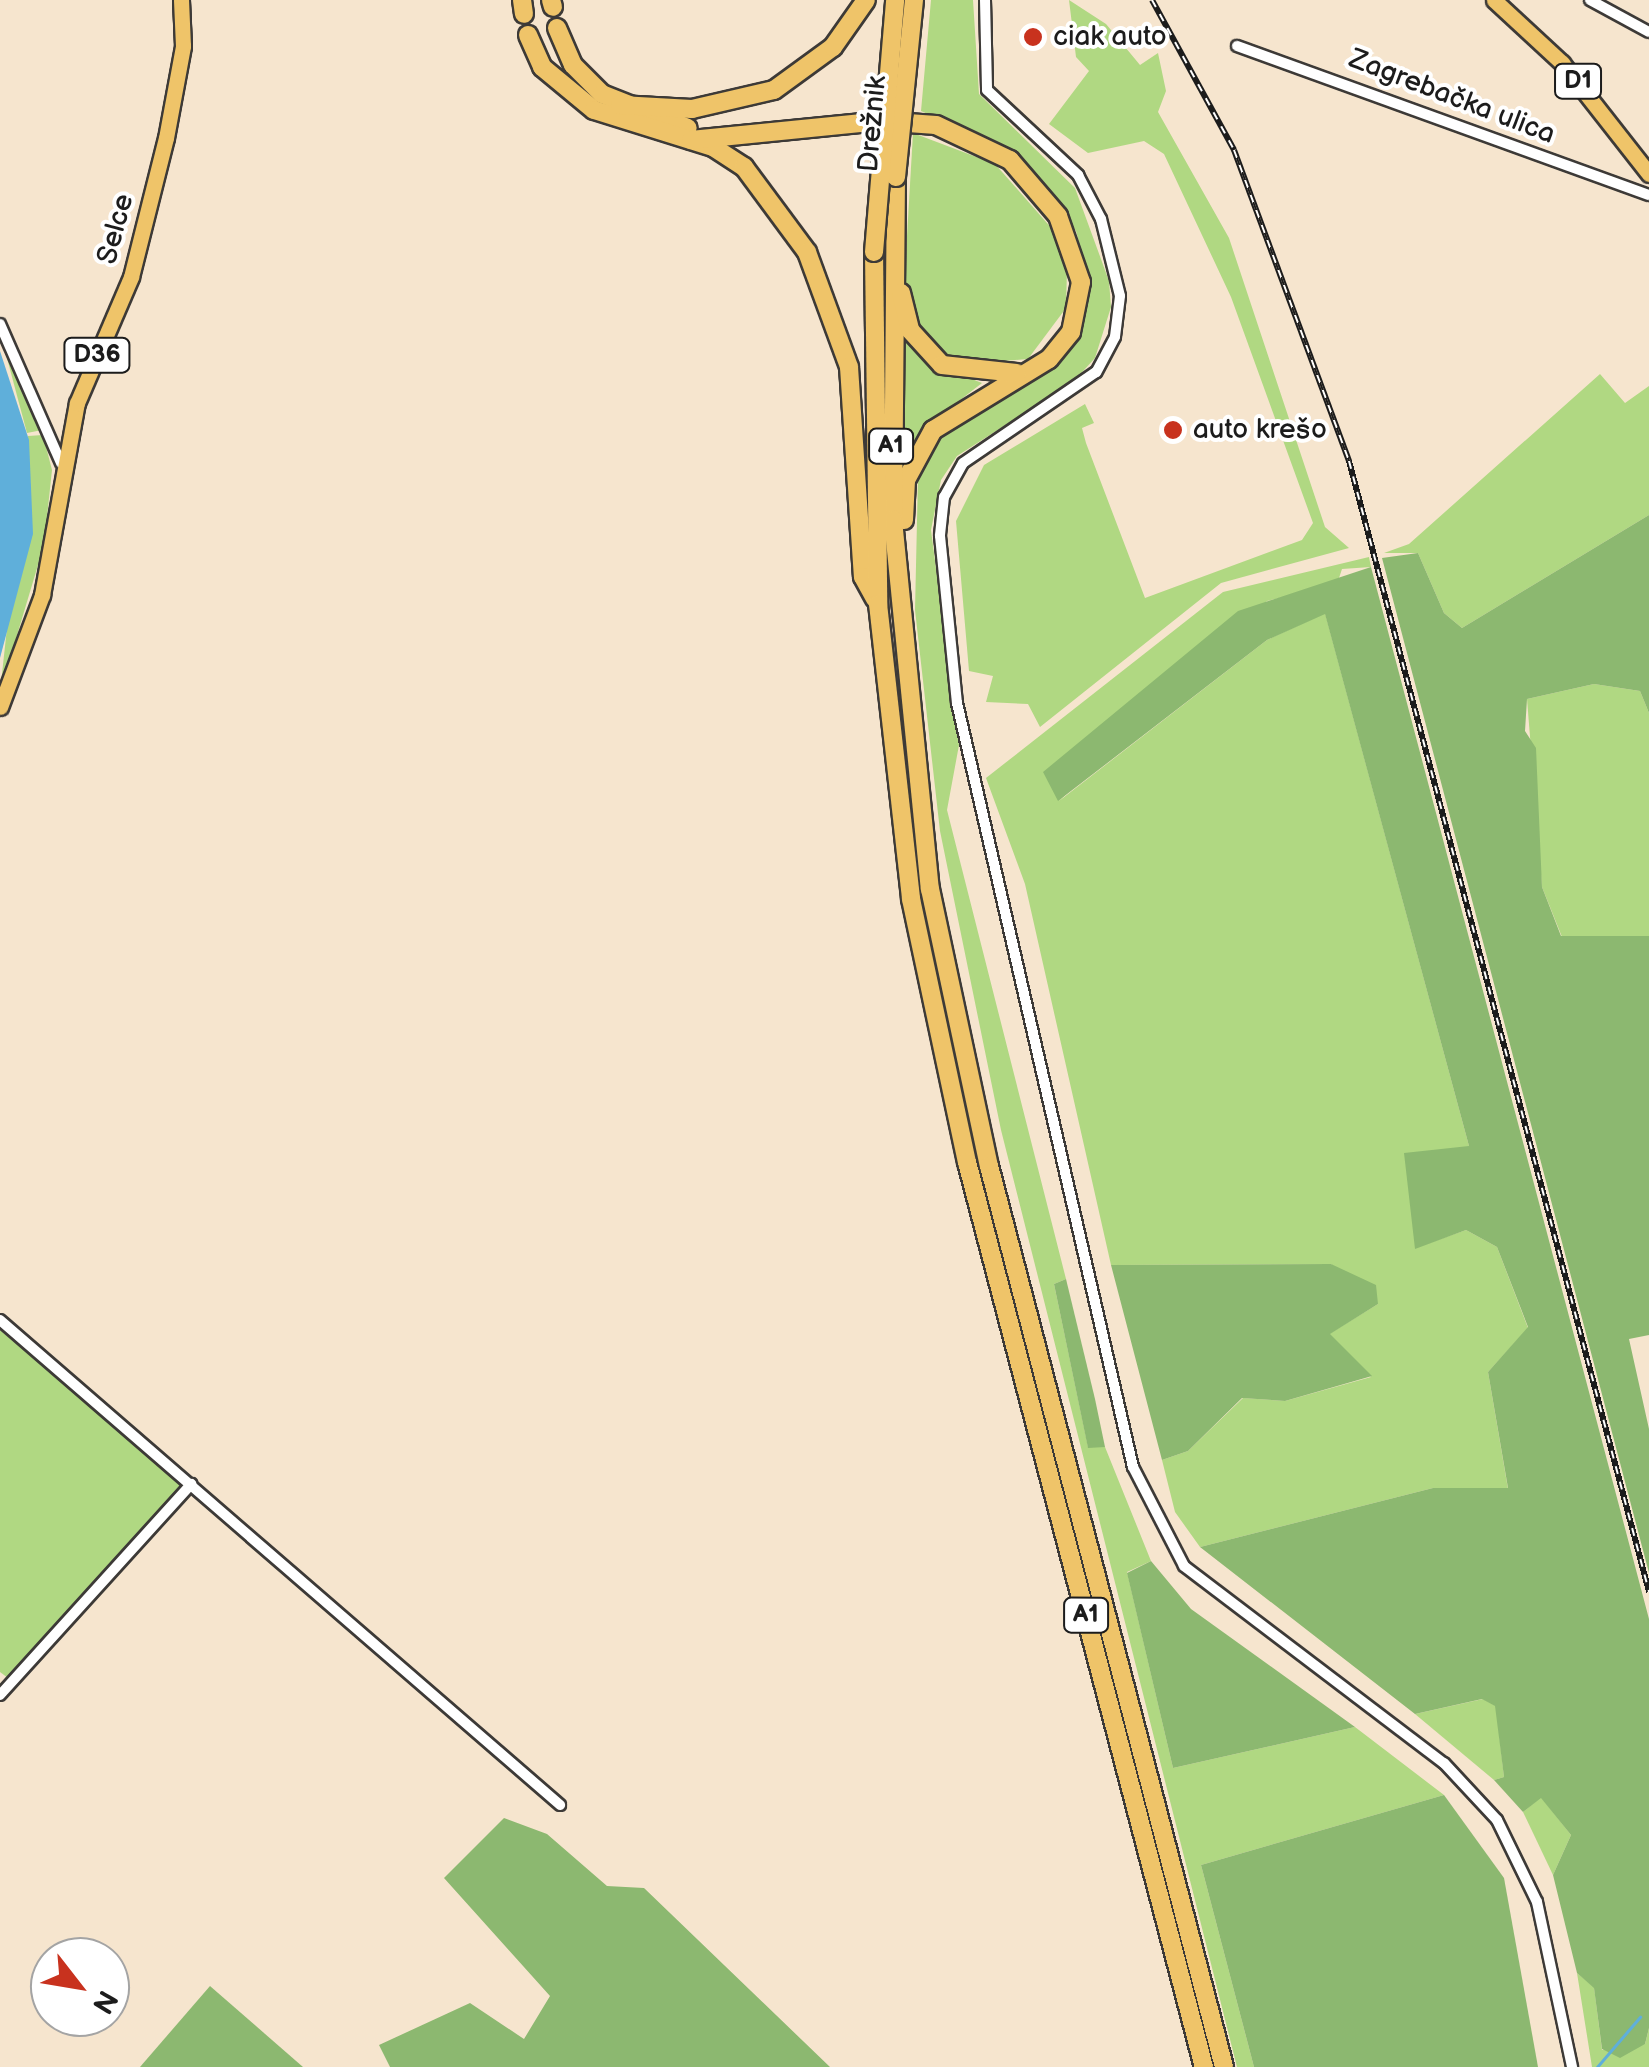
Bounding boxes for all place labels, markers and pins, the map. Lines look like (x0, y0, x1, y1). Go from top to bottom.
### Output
place label: ciak auto (1053, 20, 1167, 54)
marker: ciak auto (1022, 26, 1044, 48)
place label: auto krešo (1193, 413, 1327, 447)
marker: auto krešo (1162, 419, 1184, 441)

